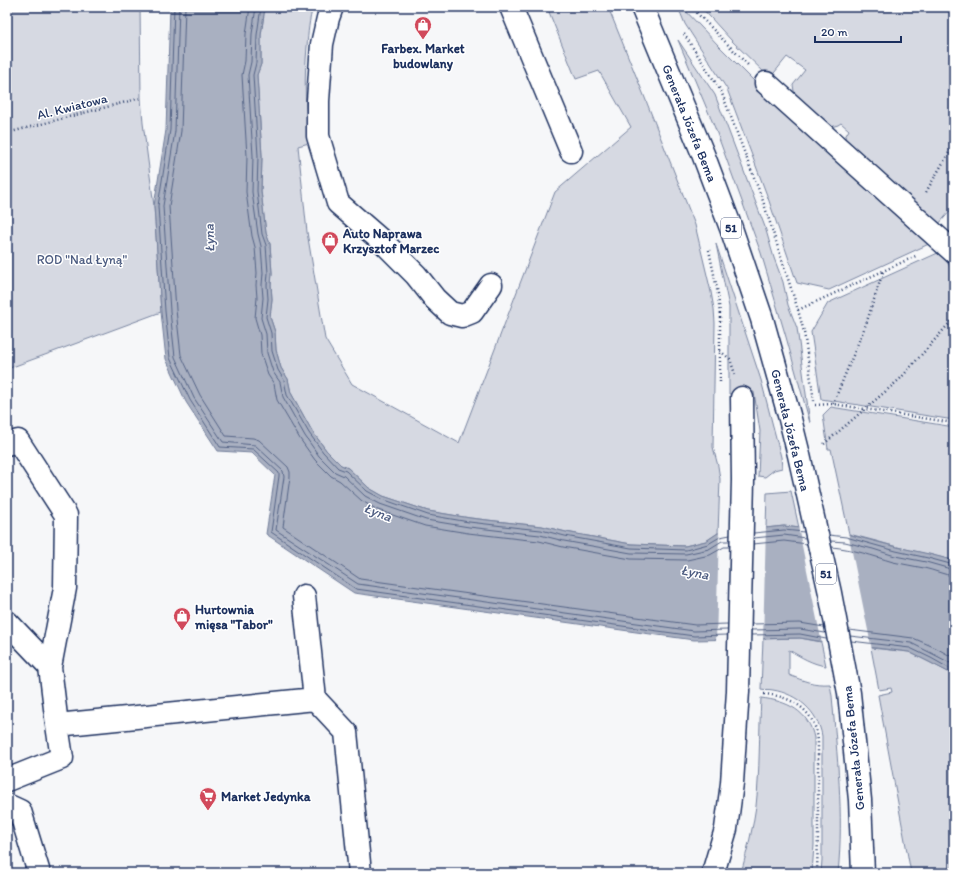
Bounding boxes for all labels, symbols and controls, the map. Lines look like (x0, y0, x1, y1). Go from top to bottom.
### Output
shop icon: Farbex. Market budowlany (413, 15, 433, 40)
scale bar (815, 18, 901, 44)
text: 20 m (821, 25, 848, 39)
place label: Farbex. Market budowlany (381, 41, 465, 72)
street label: Generała Józefa Bema (659, 62, 720, 185)
street label: Al. Kwiatowa (35, 90, 109, 122)
road number: 51 (721, 218, 741, 238)
water label: Łyna (200, 223, 218, 252)
place label: Auto Naprawa Krzysztof Marzec (342, 226, 439, 257)
shop icon: Auto Naprawa Krzysztof Marzec (320, 230, 340, 255)
park label: ROD "Nad Łyną" (37, 252, 128, 267)
street label: Generała Józefa Bema (768, 368, 813, 493)
water label: Łyna (362, 499, 395, 526)
water label: Łyna (679, 561, 711, 584)
road number: 51 (816, 564, 836, 584)
place label: Hurtownia mięsa "Tabor" (194, 602, 273, 633)
shop icon: Hurtownia mięsa "Tabor" (172, 606, 192, 631)
street label: Generała Józefa Bema (839, 684, 867, 811)
supermarket icon: Market Jedynka (198, 786, 218, 811)
place label: Market Jedynka (221, 789, 311, 805)

